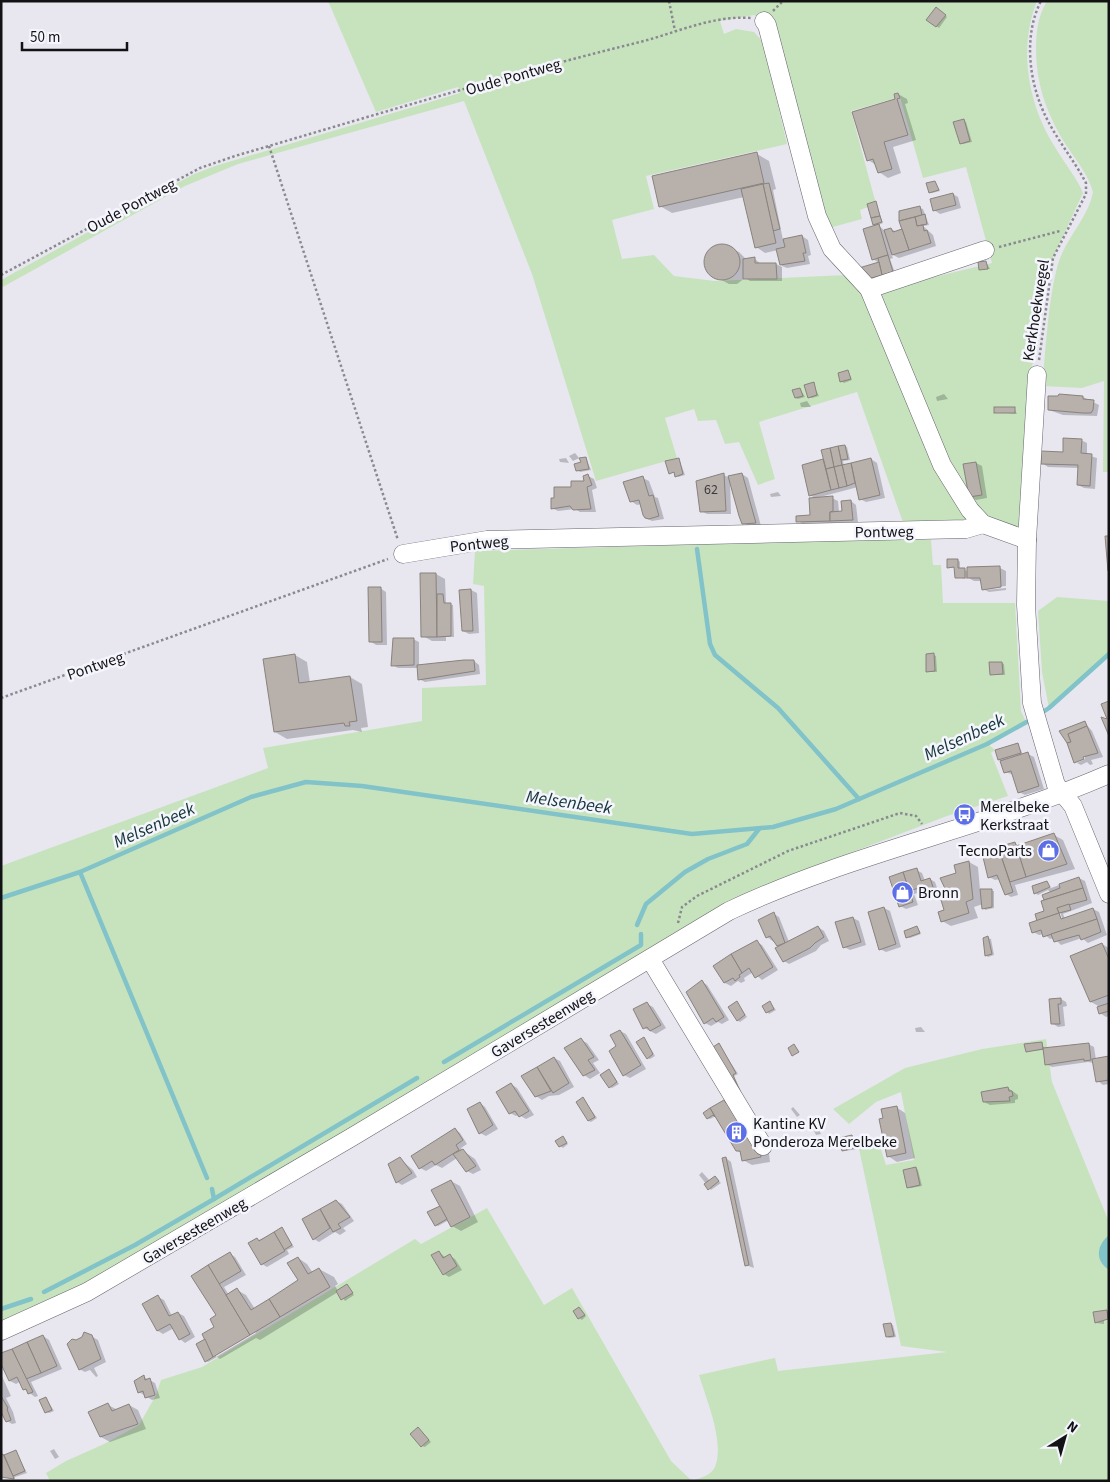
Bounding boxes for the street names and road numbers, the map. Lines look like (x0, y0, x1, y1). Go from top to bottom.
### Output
street label: Oude Pontweg (463, 53, 563, 101)
street label: Oude Pontweg (83, 173, 180, 239)
street label: Kerkhoekwegel (1017, 258, 1055, 363)
street label: Pontweg (854, 520, 914, 544)
street label: Pontweg (449, 530, 509, 558)
street label: Pontweg (64, 646, 127, 686)
street label: Gaversesteenweg (487, 984, 598, 1063)
street label: Gaversesteenweg (138, 1192, 251, 1270)

